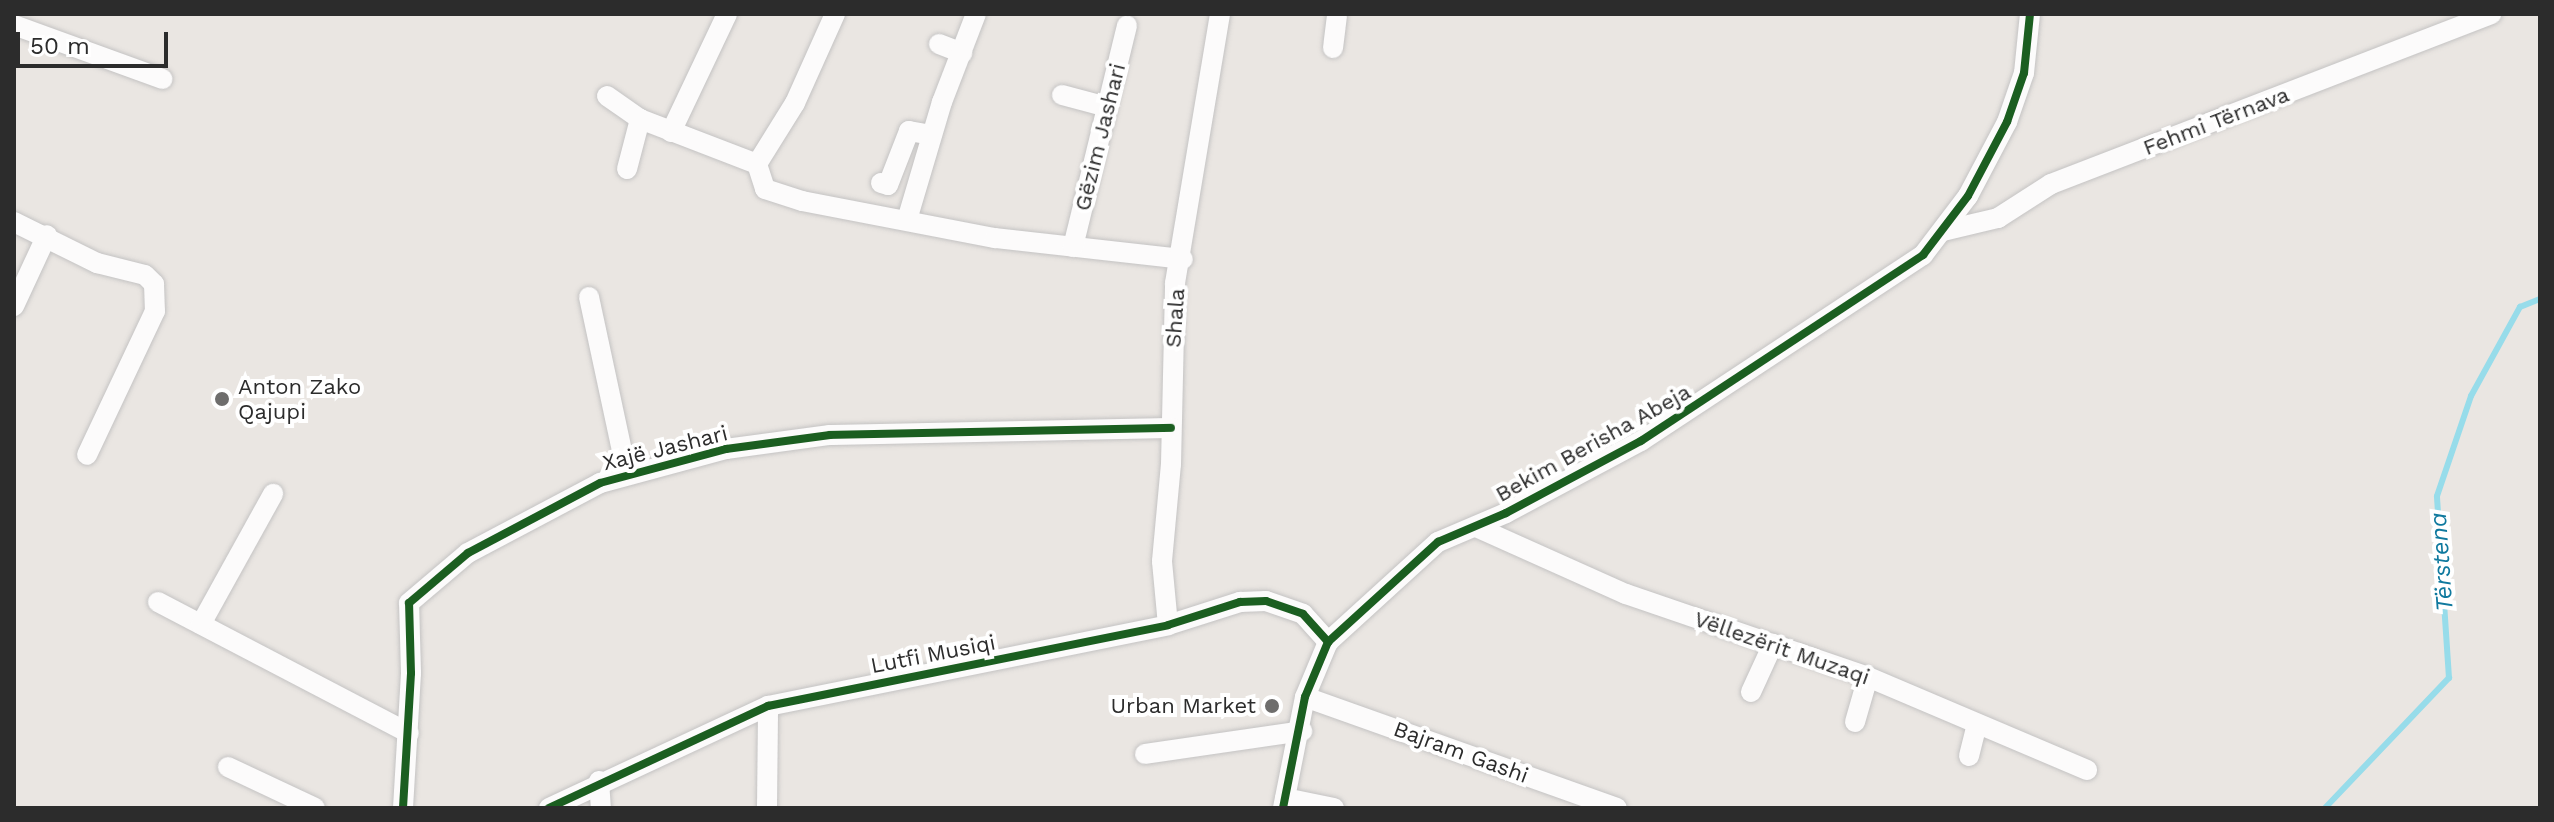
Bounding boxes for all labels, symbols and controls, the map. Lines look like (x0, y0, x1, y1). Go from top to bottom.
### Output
scale bar (20, 16, 172, 66)
text: 50 m (30, 32, 90, 60)
street label: Gëzim Jashari (1069, 60, 1131, 214)
street label: Fehmi Tërnava (2139, 81, 2293, 161)
street label: Shala (1160, 287, 1190, 349)
place label: Anton Zako Qajupi (238, 373, 361, 424)
street label: Bekim Berisha Abeja (1490, 378, 1696, 508)
marker: Anton Zako Qajupi (213, 390, 231, 408)
street label: Xajë Jashari (599, 420, 731, 476)
water label: Tërstena (2424, 512, 2460, 612)
street label: Vëllezërit Muzaqi (1691, 606, 1873, 690)
street label: Lutfi Musiqi (868, 629, 998, 679)
place label: Urban Market (1110, 693, 1256, 719)
marker: Urban Market (1263, 697, 1281, 715)
street label: Bajram Gashi (1390, 715, 1532, 789)

